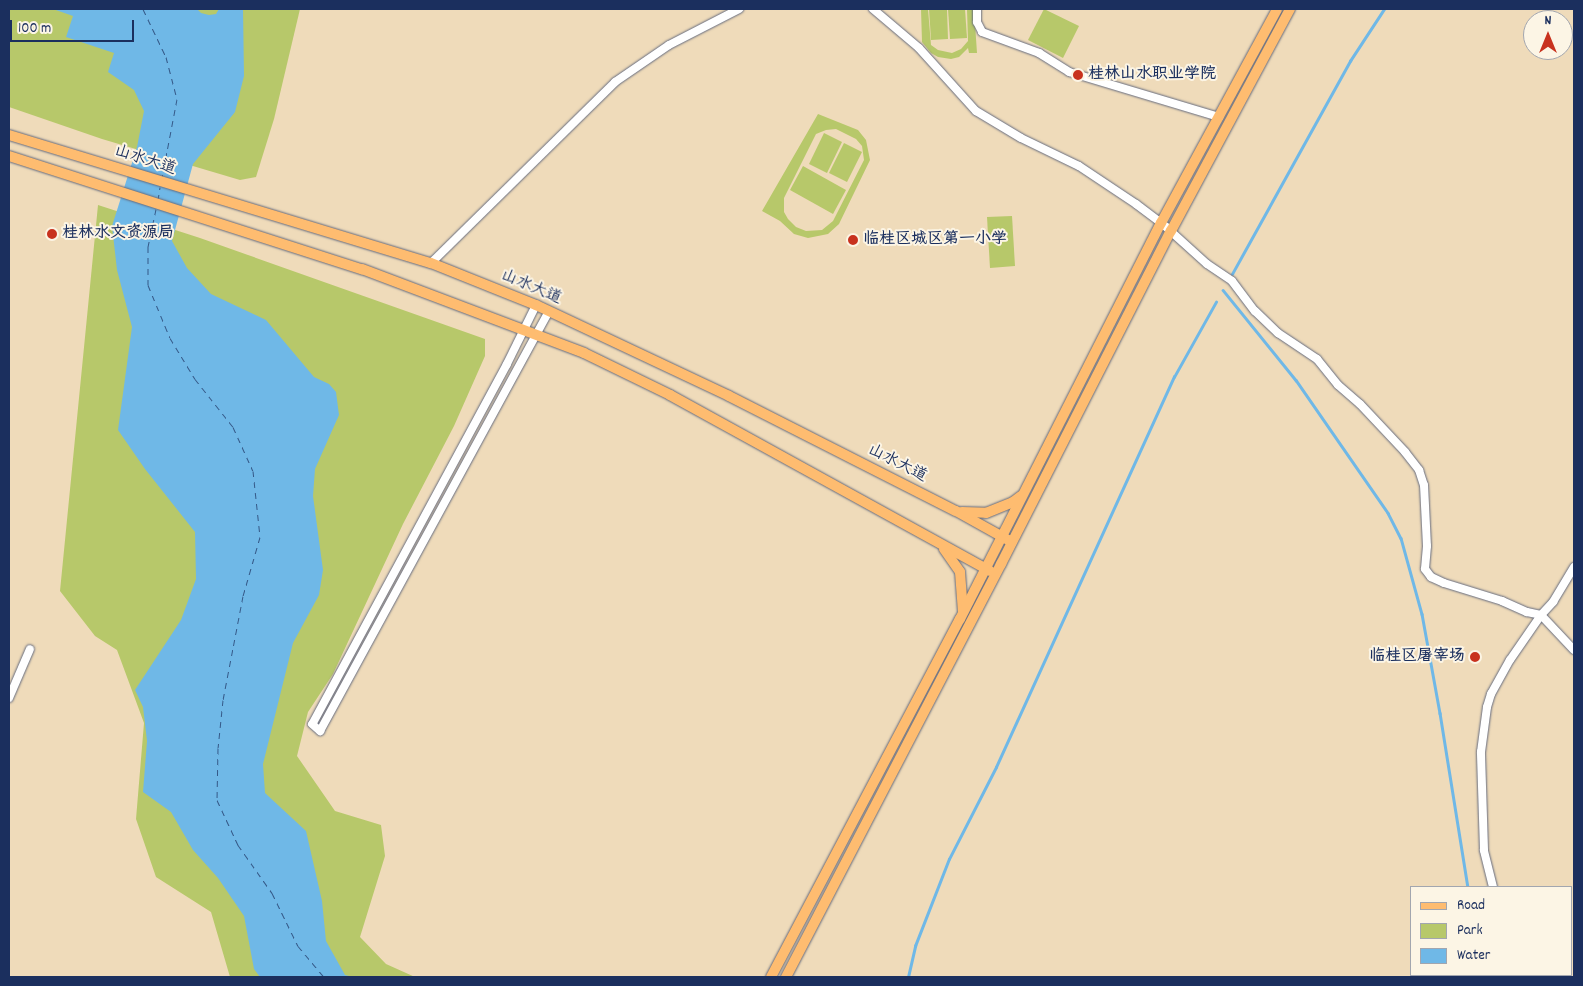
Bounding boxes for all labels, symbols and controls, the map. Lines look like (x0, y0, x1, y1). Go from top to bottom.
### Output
scale bar (12, 10, 136, 42)
north arrow (1523, 10, 1573, 60)
text: N (1545, 11, 1551, 31)
text: 100 m (18, 18, 51, 40)
place label: 桂林山水职业学院 (1088, 65, 1216, 85)
marker: 桂林山水职业学院 (1072, 69, 1084, 81)
street label: 山水大道 (112, 142, 178, 180)
place label: 桂林水文资源局 (62, 224, 174, 244)
marker: 桂林水文资源局 (46, 228, 58, 240)
place label: 临桂区城区第一小学 (863, 230, 1007, 250)
marker: 临桂区城区第一小学 (847, 234, 859, 246)
street label: 山水大道 (498, 267, 564, 309)
street label: 山水大道 (864, 441, 930, 487)
place label: 临桂区屠宰场 (1369, 647, 1465, 667)
marker: 临桂区屠宰场 (1469, 651, 1481, 663)
legend (1410, 886, 1573, 976)
text: Road (1457, 895, 1485, 917)
text: Park (1457, 920, 1483, 942)
text: Water (1457, 945, 1490, 967)

